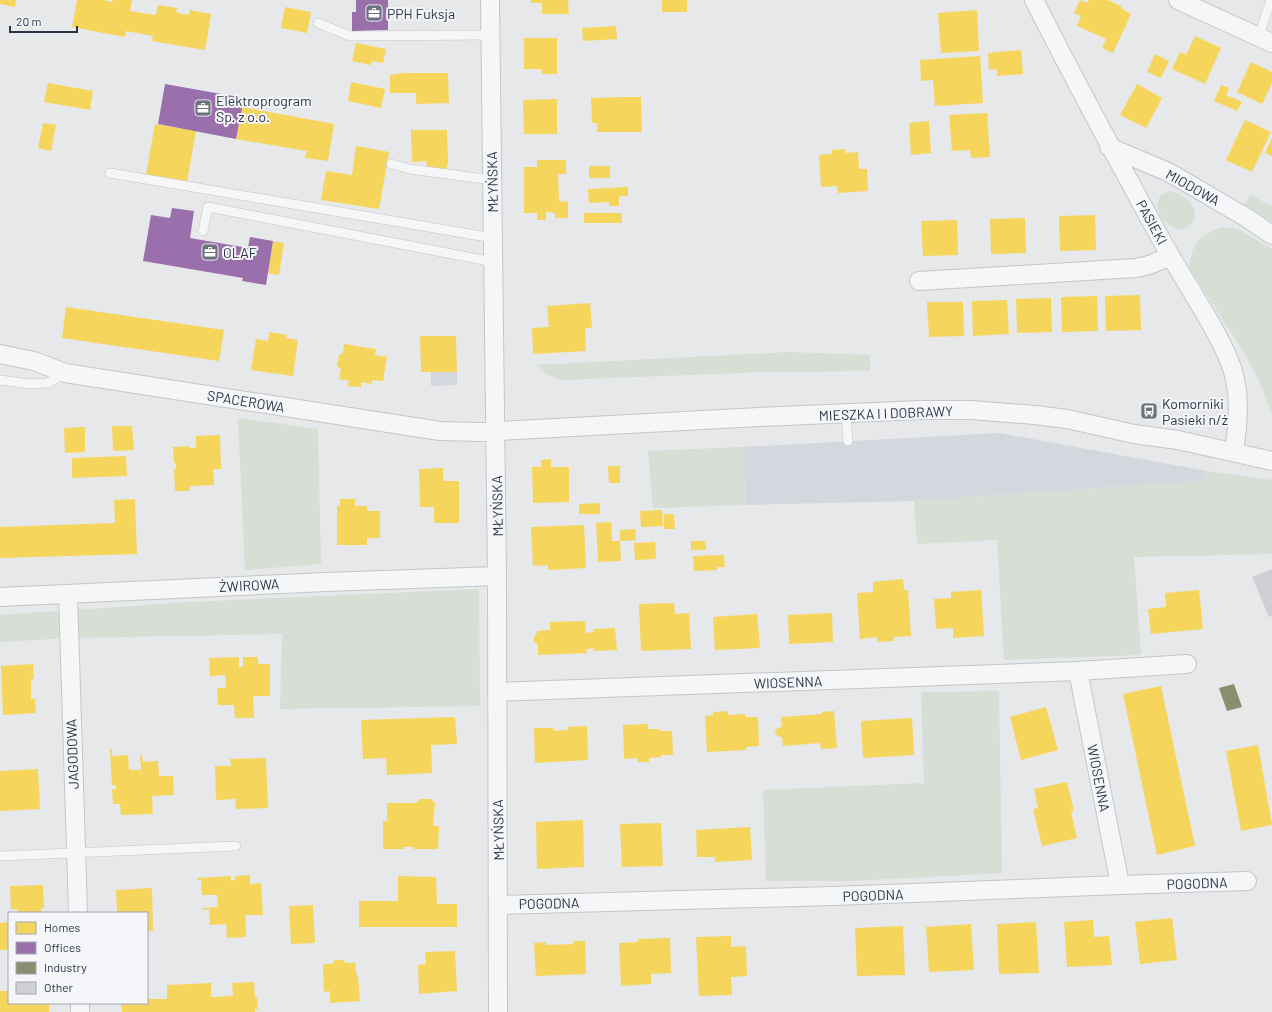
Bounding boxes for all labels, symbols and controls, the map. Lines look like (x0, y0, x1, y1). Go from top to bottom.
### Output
office icon: PPH Fuksja (364, 3, 384, 23)
place label: PPH Fuksja (387, 5, 455, 22)
scale bar (10, 8, 77, 34)
text: 20 m (16, 14, 42, 28)
place label: Elektroprogram Sp. z o.o. (216, 92, 312, 125)
office icon: Elektroprogram Sp. z o.o. (193, 98, 213, 118)
street label: MŁYŃSKA (483, 151, 501, 213)
street label: MIODOWA (1163, 165, 1223, 209)
street label: PASIEKI (1133, 197, 1171, 247)
office icon: OLAF (200, 242, 220, 262)
place label: OLAF (223, 244, 257, 261)
street label: SPACEROWA (206, 386, 286, 416)
place label: Komorniki Pasieki n/ż (1162, 395, 1228, 428)
bus stop icon: Komorniki Pasieki n/ż (1139, 401, 1159, 421)
street label: MIESZKA I I DOBRAWY (819, 402, 953, 424)
street label: MŁYŃSKA (488, 475, 506, 537)
street label: ŻWIROWA (218, 575, 280, 595)
street label: WIOSENNA (753, 672, 823, 692)
street label: JAGODOWA (62, 718, 82, 789)
street label: WIOSENNA (1084, 743, 1114, 814)
street label: MŁYŃSKA (489, 799, 507, 861)
street label: POGODNA (1166, 873, 1228, 893)
street label: POGODNA (842, 885, 904, 905)
street label: POGODNA (518, 894, 580, 912)
legend (8, 912, 148, 1004)
text: Homes (44, 920, 81, 934)
text: Offices (44, 940, 81, 954)
text: Industry (44, 960, 87, 974)
text: Other (44, 980, 74, 994)

